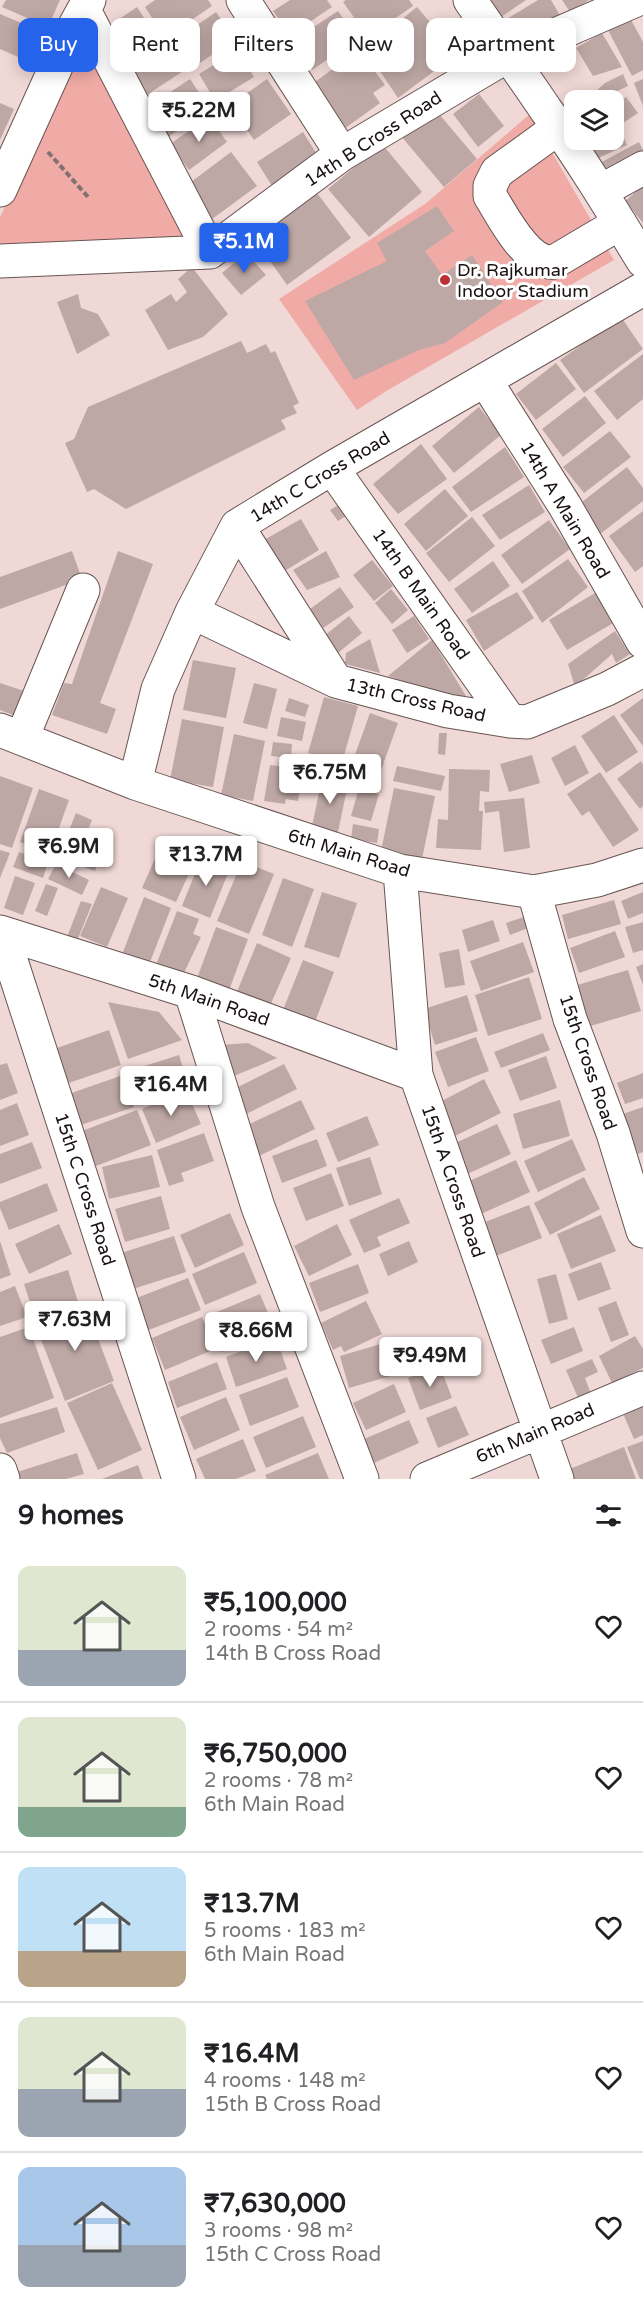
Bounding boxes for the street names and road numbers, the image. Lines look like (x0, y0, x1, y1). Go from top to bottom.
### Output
street label: 14th B Cross Road (300, 86, 446, 192)
street label: 14th C Cross Road (246, 427, 394, 527)
street label: 14th A Main Road (515, 437, 615, 583)
street label: 14th B Main Road (367, 524, 475, 664)
street label: 13th Cross Road (344, 673, 488, 727)
street label: 6th Main Road (285, 824, 413, 882)
street label: 5th Main Road (146, 969, 272, 1031)
street label: 15th Cross Road (554, 991, 622, 1133)
street label: 15th A Cross Road (416, 1102, 490, 1260)
street label: 15th C Cross Road (50, 1110, 120, 1268)
street label: 6th Main Road (472, 1398, 598, 1468)

